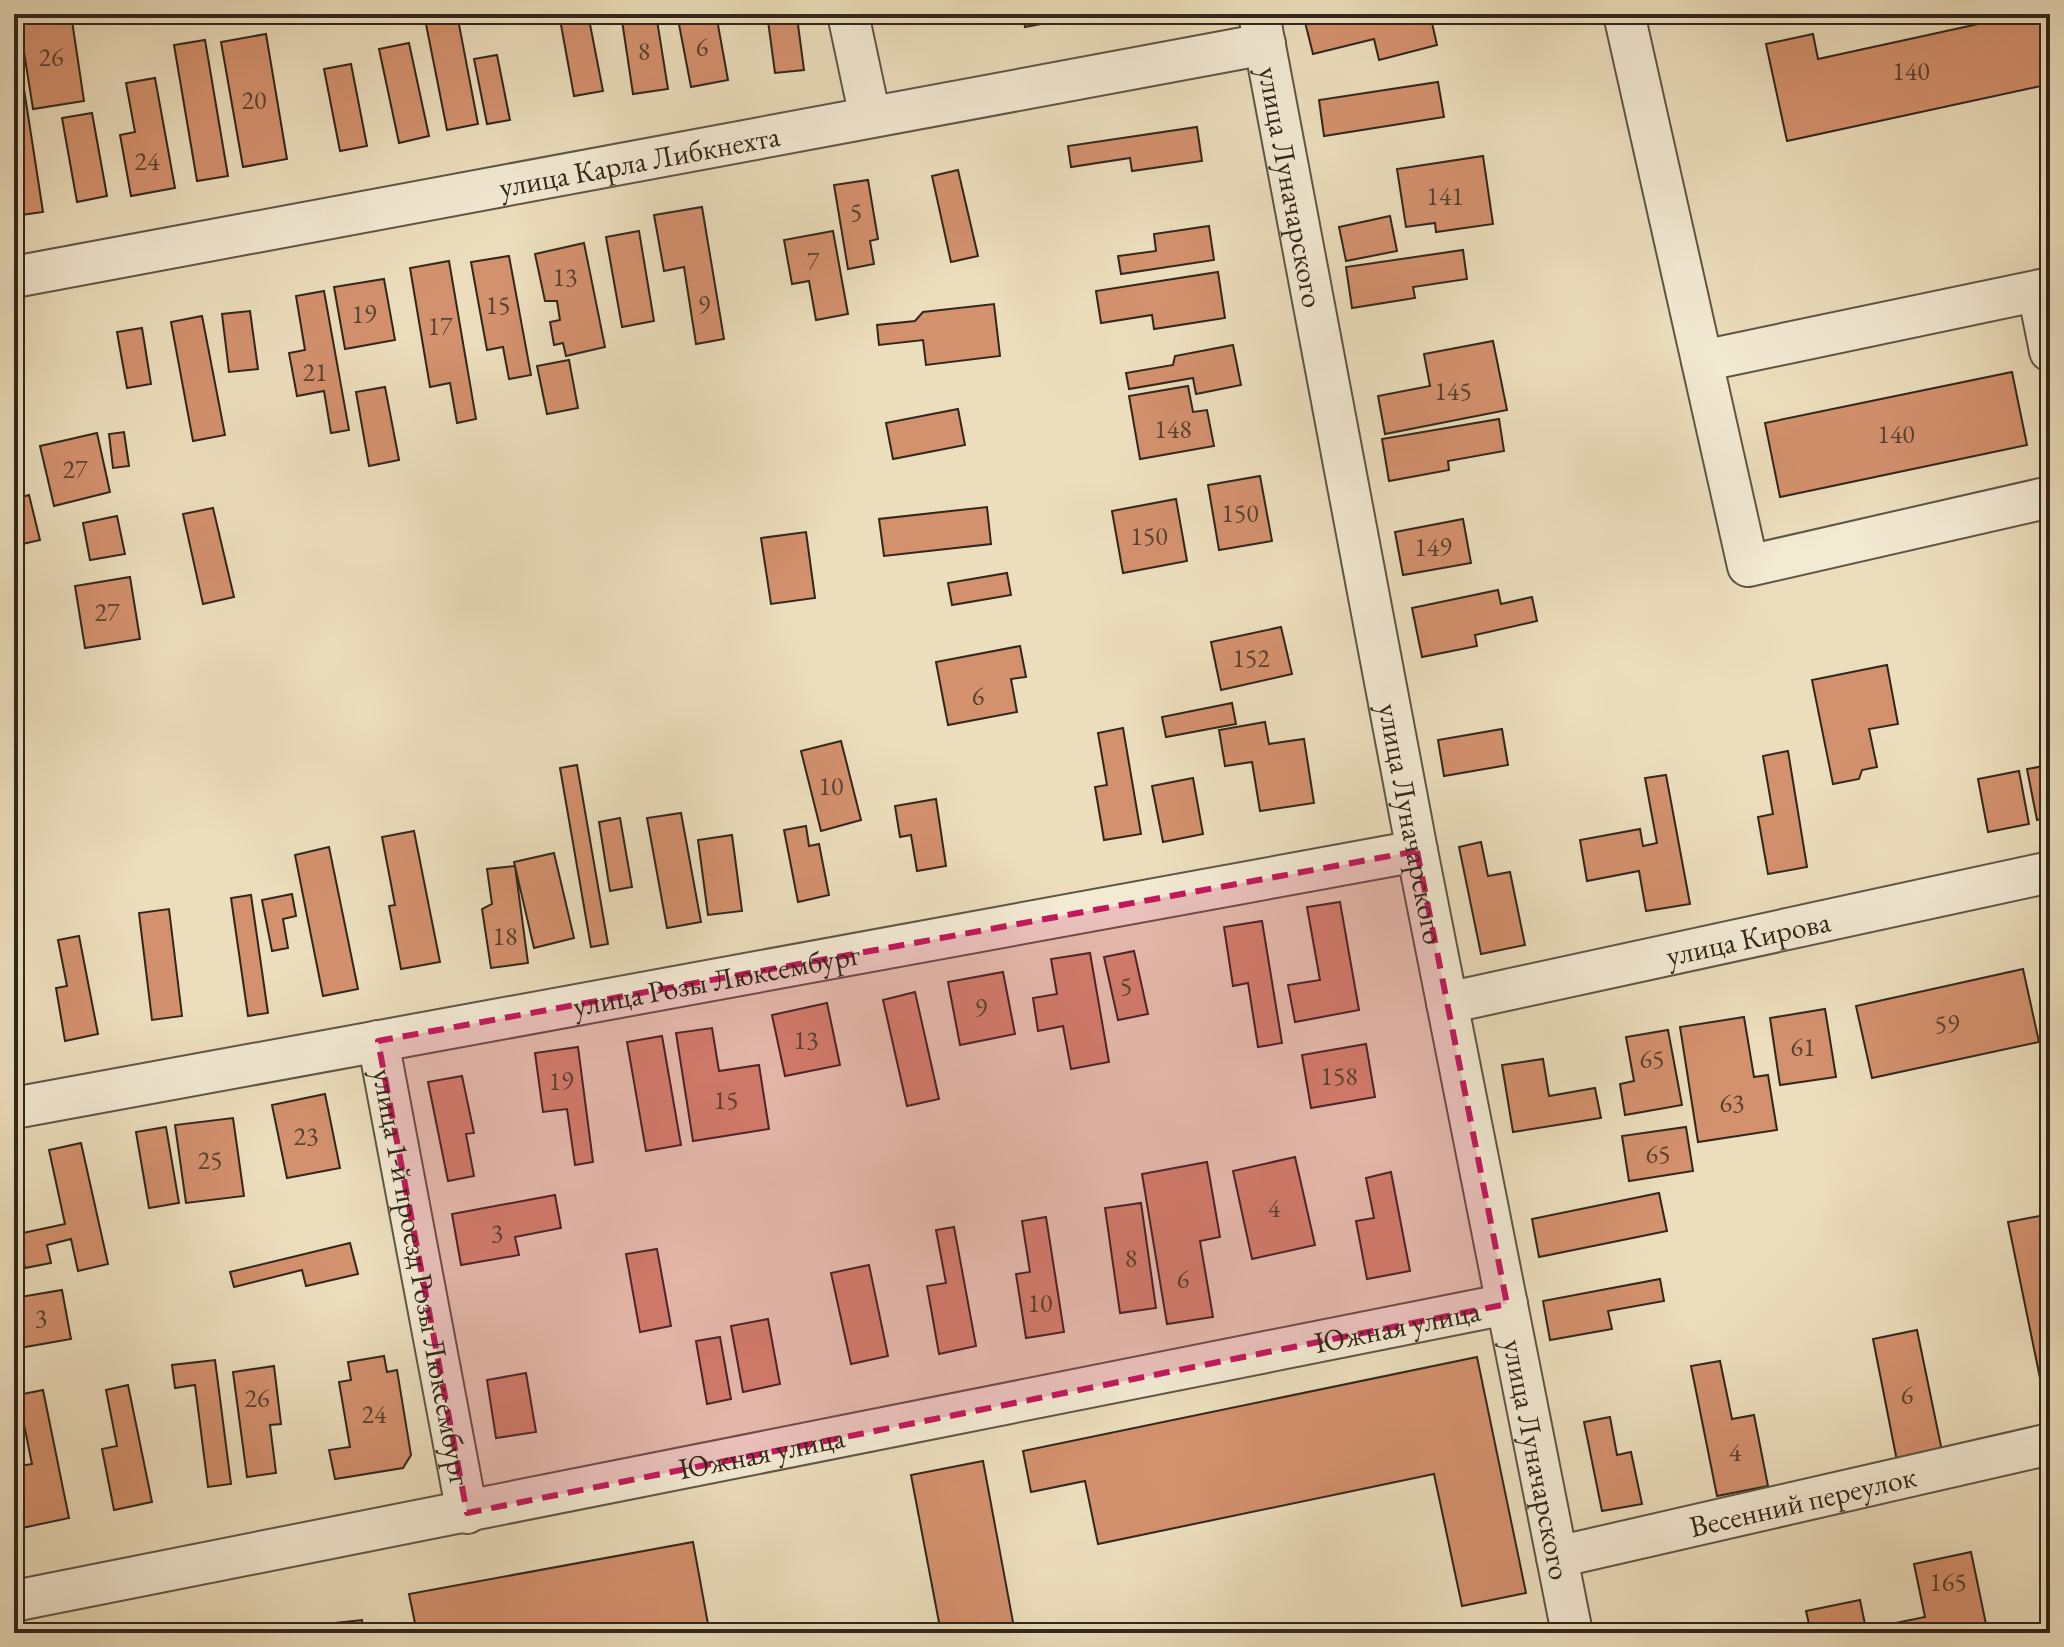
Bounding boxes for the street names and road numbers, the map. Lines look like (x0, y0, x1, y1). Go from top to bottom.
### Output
street label: улица Луначарского (1250, 63, 1333, 311)
street label: улица Карла Либкнехта (496, 115, 783, 206)
street label: улица Луначарского (1370, 700, 1454, 947)
street label: улица Кирова (1662, 901, 1834, 974)
street label: улица Розы Люксембург (570, 934, 863, 1025)
street label: улица 1-й проезд Розы Люксембург (364, 1065, 481, 1489)
street label: Южная улица (1310, 1290, 1484, 1362)
street label: улица Луначарского (1495, 1336, 1580, 1583)
street label: Южная улица (675, 1417, 848, 1488)
street label: Весенний переулок (1685, 1456, 1920, 1546)

